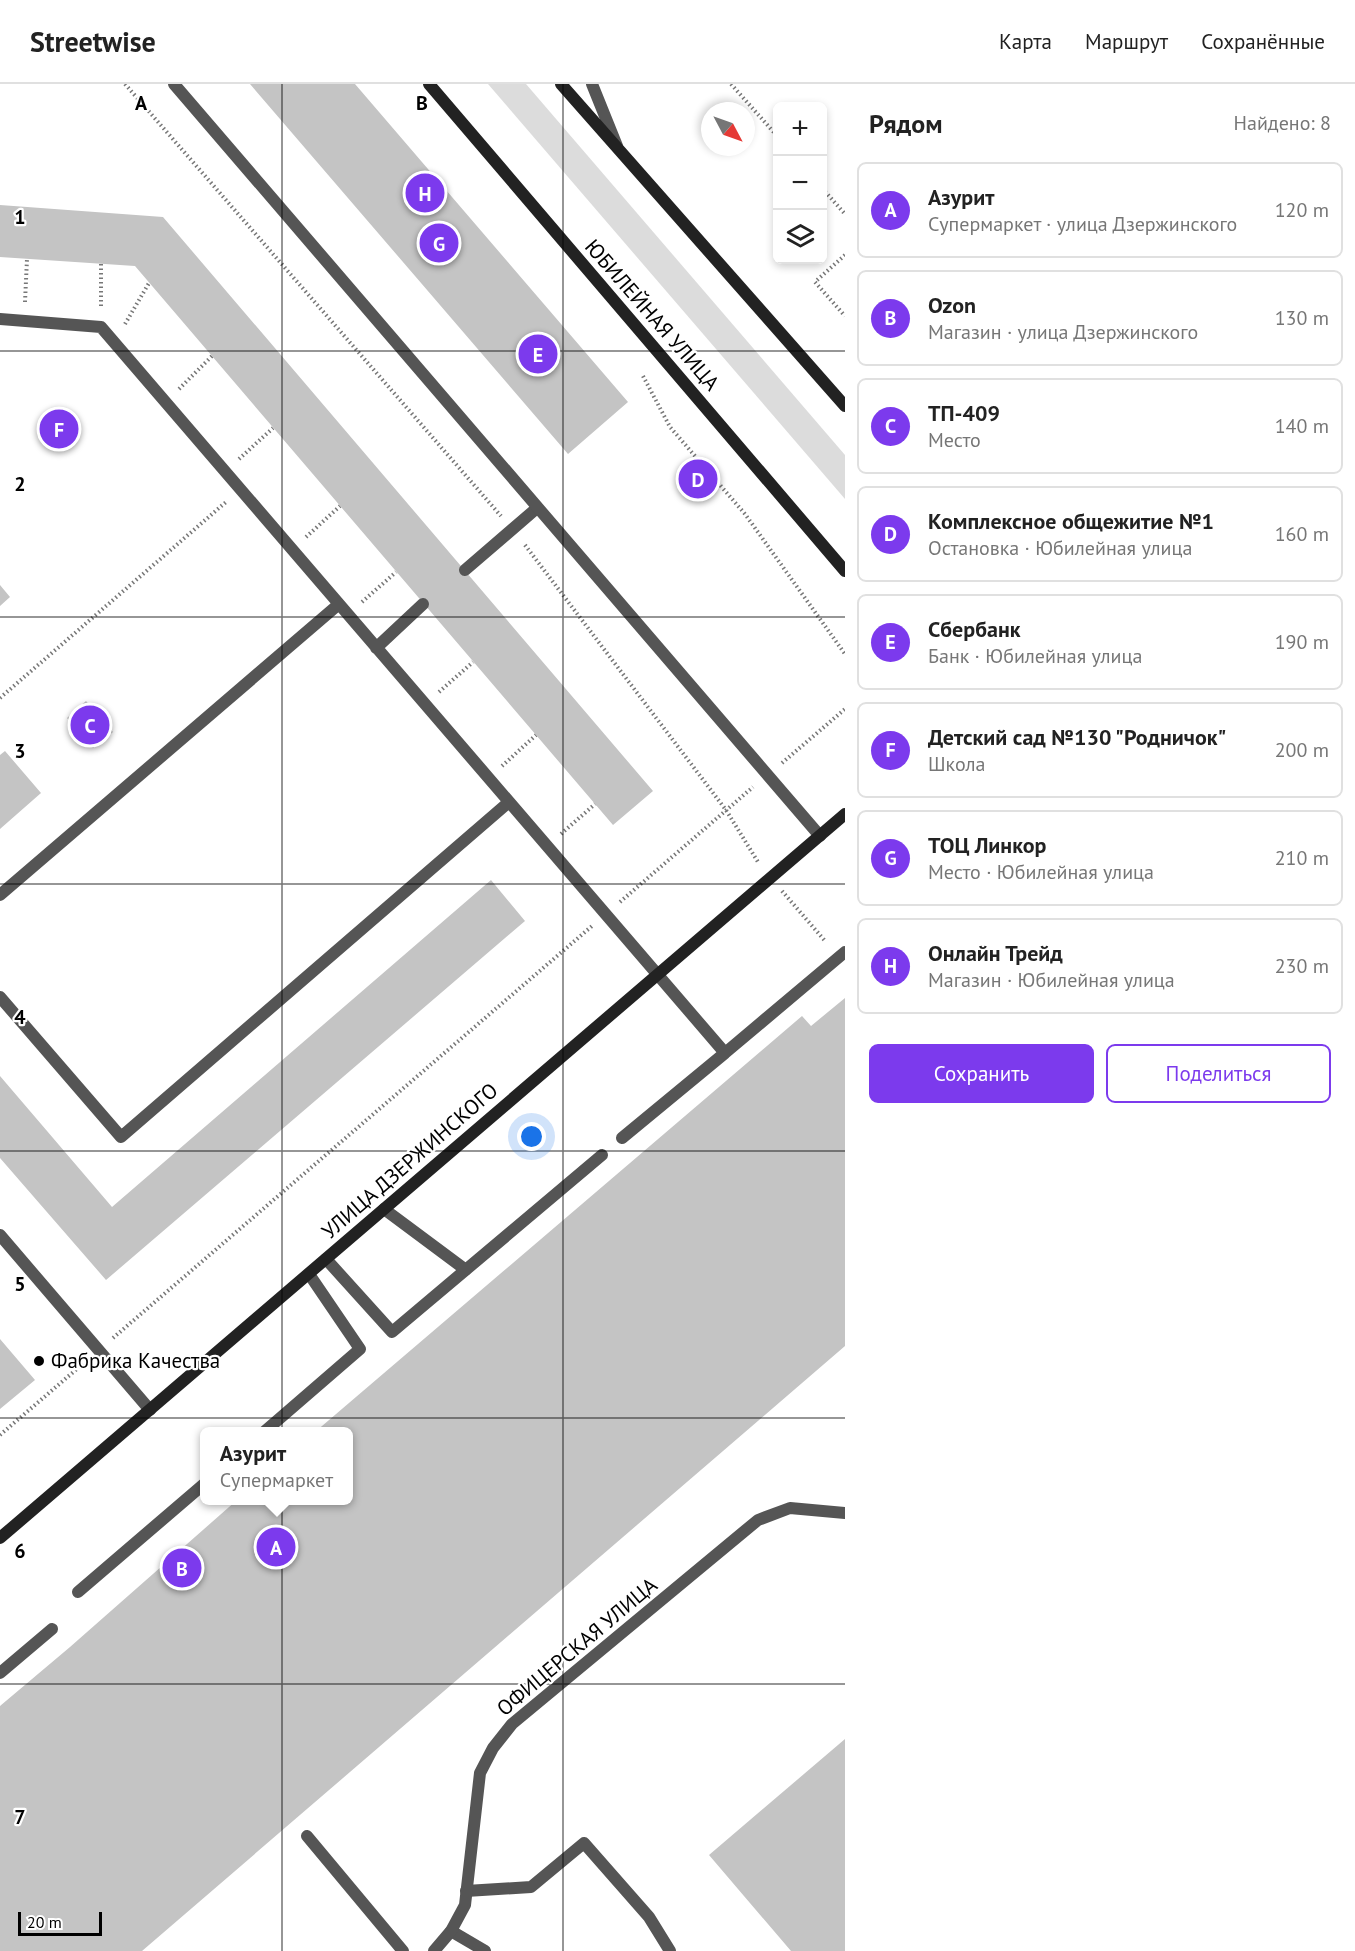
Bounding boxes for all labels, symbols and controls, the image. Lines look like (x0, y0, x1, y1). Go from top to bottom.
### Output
text: Streetwise (30, 23, 156, 60)
text: Карта (999, 28, 1052, 55)
text: Маршрут (1085, 28, 1168, 55)
text: Сохранённые (1201, 28, 1325, 55)
text: A (135, 90, 148, 116)
text: B (416, 90, 428, 116)
north arrow (701, 102, 755, 156)
map controls (773, 102, 827, 264)
button: + (773, 102, 827, 156)
text: Рядом (869, 107, 943, 140)
text: Найдено: 8 (1234, 110, 1331, 136)
button: − (773, 156, 827, 210)
pin: H (406, 170, 444, 216)
text: Азурит (928, 183, 994, 211)
text: A (884, 197, 897, 223)
text: 120 m (1275, 197, 1329, 223)
text: 1 (14, 204, 26, 230)
button: layers (773, 210, 827, 264)
text: Супермаркет · улица Дзержинского (928, 211, 1237, 237)
pin: G (420, 220, 458, 266)
street label: ЮБИЛЕЙНАЯ УЛИЦА (579, 233, 726, 396)
text: Ozon (928, 291, 976, 319)
text: B (885, 305, 896, 331)
text: 130 m (1275, 305, 1329, 331)
text: Магазин · улица Дзержинского (928, 319, 1198, 345)
pin: E (518, 332, 558, 376)
text: ТП-409 (928, 399, 1000, 427)
pin: F (40, 406, 78, 452)
text: C (885, 413, 896, 439)
text: 140 m (1275, 413, 1329, 439)
text: Место (928, 427, 981, 453)
pin: D (678, 456, 718, 502)
text: 2 (14, 471, 26, 497)
text: Комплексное общежитие №1 (928, 507, 1214, 535)
text: D (884, 521, 897, 547)
text: 160 m (1275, 521, 1329, 547)
text: Остановка · Юбилейная улица (928, 535, 1192, 561)
text: Сбербанк (928, 615, 1020, 643)
text: E (885, 629, 896, 655)
text: 190 m (1275, 629, 1329, 655)
text: Банк · Юбилейная улица (928, 643, 1142, 669)
pin: C (70, 702, 110, 748)
text: Детский сад №130 "Родничок" (928, 723, 1226, 751)
text: F (885, 737, 896, 763)
text: 200 m (1275, 737, 1329, 763)
text: 3 (14, 738, 26, 764)
text: Школа (928, 751, 985, 777)
text: ТОЦ Линкор (928, 831, 1046, 859)
text: G (884, 845, 897, 871)
text: 210 m (1275, 845, 1329, 871)
text: Место · Юбилейная улица (928, 859, 1154, 885)
text: Онлайн Трейд (928, 939, 1063, 967)
text: H (884, 953, 897, 979)
text: 230 m (1275, 953, 1329, 979)
text: Магазин · Юбилейная улица (928, 967, 1175, 993)
text: 4 (14, 1004, 26, 1030)
button: Сохранить (869, 1044, 1094, 1103)
button: Поделиться (1106, 1044, 1331, 1103)
street label: УЛИЦА ДЗЕРЖИНСКОГО (316, 1077, 503, 1245)
your location (517, 1122, 546, 1151)
text: 5 (14, 1271, 26, 1297)
place label: Фабрика Качества (51, 1347, 220, 1374)
marker: Фабрика Качества (32, 1354, 46, 1368)
popup (200, 1427, 353, 1505)
text: Азурит (220, 1439, 286, 1467)
text: Супермаркет (220, 1467, 333, 1493)
pin: A (256, 1524, 296, 1570)
text: 6 (14, 1538, 26, 1564)
pin: B (162, 1546, 201, 1590)
street label: ОФИЦЕРСКАЯ УЛИЦА (491, 1571, 663, 1722)
text: 7 (14, 1804, 26, 1830)
scale bar (18, 1909, 102, 1936)
text: 20 m (27, 1912, 62, 1932)

